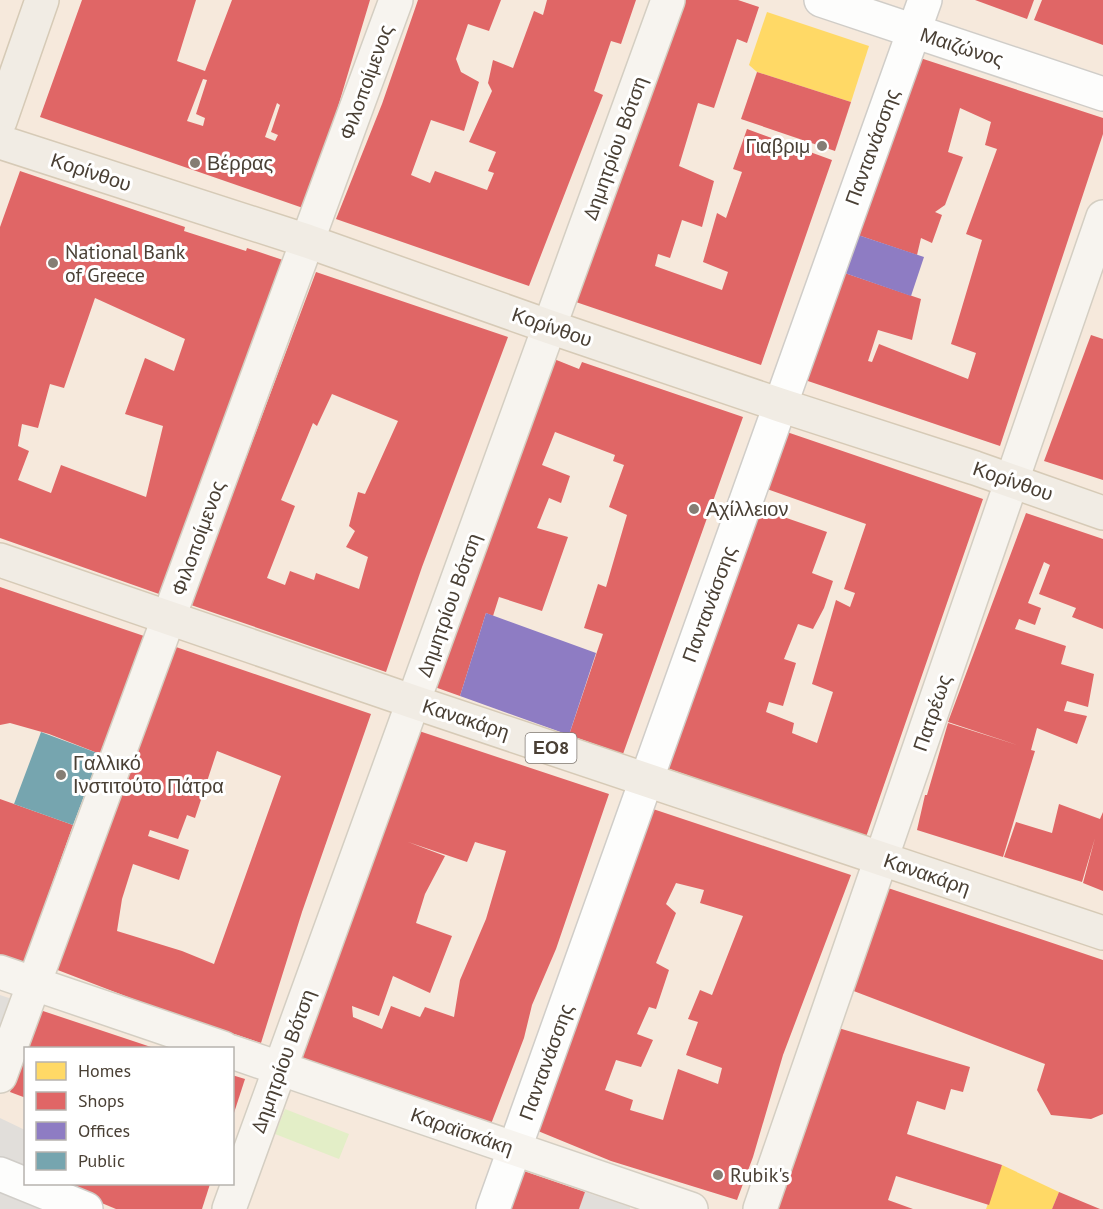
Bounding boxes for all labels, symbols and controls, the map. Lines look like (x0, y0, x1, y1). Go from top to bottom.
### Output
street label: Φιλοποίμενος (333, 20, 399, 143)
street label: Μαιζώνος (917, 21, 1008, 73)
street label: Δημητρίου Βότση (577, 73, 653, 223)
street label: Παντανάσσης (839, 85, 905, 209)
place label: Γιαβριμ (745, 133, 810, 159)
marker: Γιαβριμ (815, 139, 829, 153)
street label: Κορίνθου (47, 147, 135, 197)
place label: Βέρρας (207, 150, 274, 176)
marker: Βέρρας (188, 156, 202, 170)
place label: National Bank of Greece (65, 239, 186, 288)
marker: National Bank of Greece (46, 256, 60, 270)
street label: Κορίνθου (508, 301, 596, 353)
street label: Κορίνθου (969, 455, 1057, 507)
street label: Φιλοποίμενος (165, 476, 231, 599)
place label: Αχίλλειον (706, 496, 788, 522)
marker: Αχίλλειον (687, 502, 701, 516)
street label: Δημητρίου Βότση (411, 530, 487, 680)
street label: Παντανάσσης (676, 542, 742, 666)
street label: Πατρέως (907, 671, 957, 755)
street label: Κανακάρη (419, 693, 513, 745)
road number: ΕΟ8 (526, 733, 576, 763)
place label: Γαλλικό Ινστιτούτο Πάτρα (73, 750, 224, 799)
marker: Γαλλικό Ινστιτούτο Πάτρα (54, 768, 68, 782)
street label: Κανακάρη (880, 847, 974, 901)
street label: Δημητρίου Βότση (245, 986, 321, 1136)
street label: Παντανάσσης (513, 1000, 579, 1124)
legend (24, 1047, 234, 1185)
text: Homes (78, 1059, 131, 1082)
text: Shops (78, 1089, 124, 1112)
street label: Καραϊσκάκη (407, 1101, 517, 1161)
text: Offices (78, 1119, 130, 1142)
text: Public (78, 1149, 125, 1172)
place label: Rubik's (730, 1162, 790, 1188)
marker: Rubik's (711, 1168, 725, 1182)

